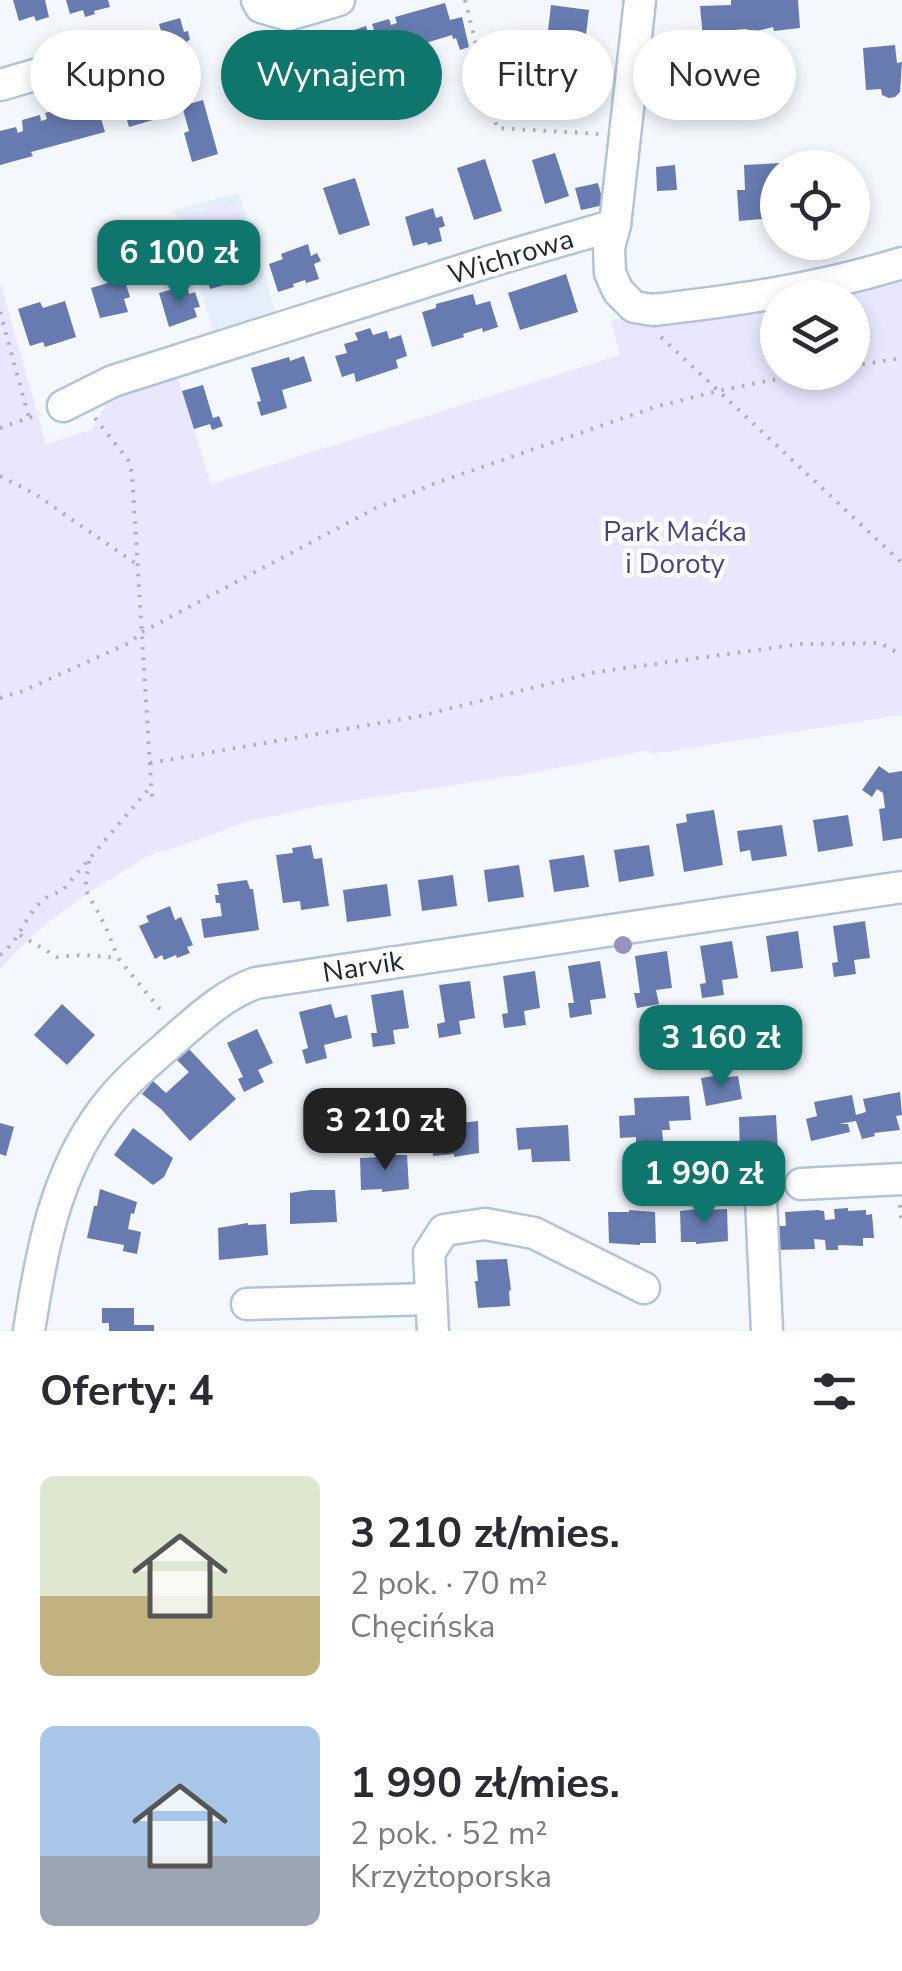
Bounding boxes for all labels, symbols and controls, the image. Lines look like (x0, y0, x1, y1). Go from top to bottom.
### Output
chip: Kupno (30, 30, 201, 120)
chip: Wynajem (221, 30, 442, 120)
chip: Filtry (462, 30, 613, 120)
chip: Nowe (633, 30, 796, 120)
map controls (760, 150, 870, 390)
button: locate (760, 150, 870, 260)
pin: 6 100 zł (76, 220, 282, 305)
street label: Wichrowa (444, 220, 578, 294)
text: 6 100 zł (119, 231, 239, 274)
button: layers (760, 280, 870, 390)
park label: Park Maćka i Doroty (603, 513, 747, 583)
street label: Narvik (320, 942, 407, 992)
pin: 3 160 zł (618, 1005, 824, 1090)
text: 3 160 zł (661, 1016, 781, 1059)
pin: 3 210 zł (282, 1088, 488, 1173)
text: 3 210 zł (325, 1099, 445, 1142)
pin: 1 990 zł (601, 1141, 807, 1226)
text: 1 990 zł (644, 1152, 764, 1195)
text: Oferty: 4 (40, 1363, 214, 1420)
icon: filters (807, 1364, 862, 1419)
text: 3 210 zł/mies. (350, 1505, 620, 1562)
icon: home (120, 1516, 240, 1636)
text: 2 pok. · 70 m² (350, 1562, 547, 1605)
text: Chęcińska (350, 1605, 495, 1648)
text: 1 990 zł/mies. (350, 1755, 620, 1812)
icon: home (120, 1766, 240, 1886)
text: 2 pok. · 52 m² (350, 1812, 547, 1855)
text: Krzyżtoporska (350, 1855, 552, 1898)

